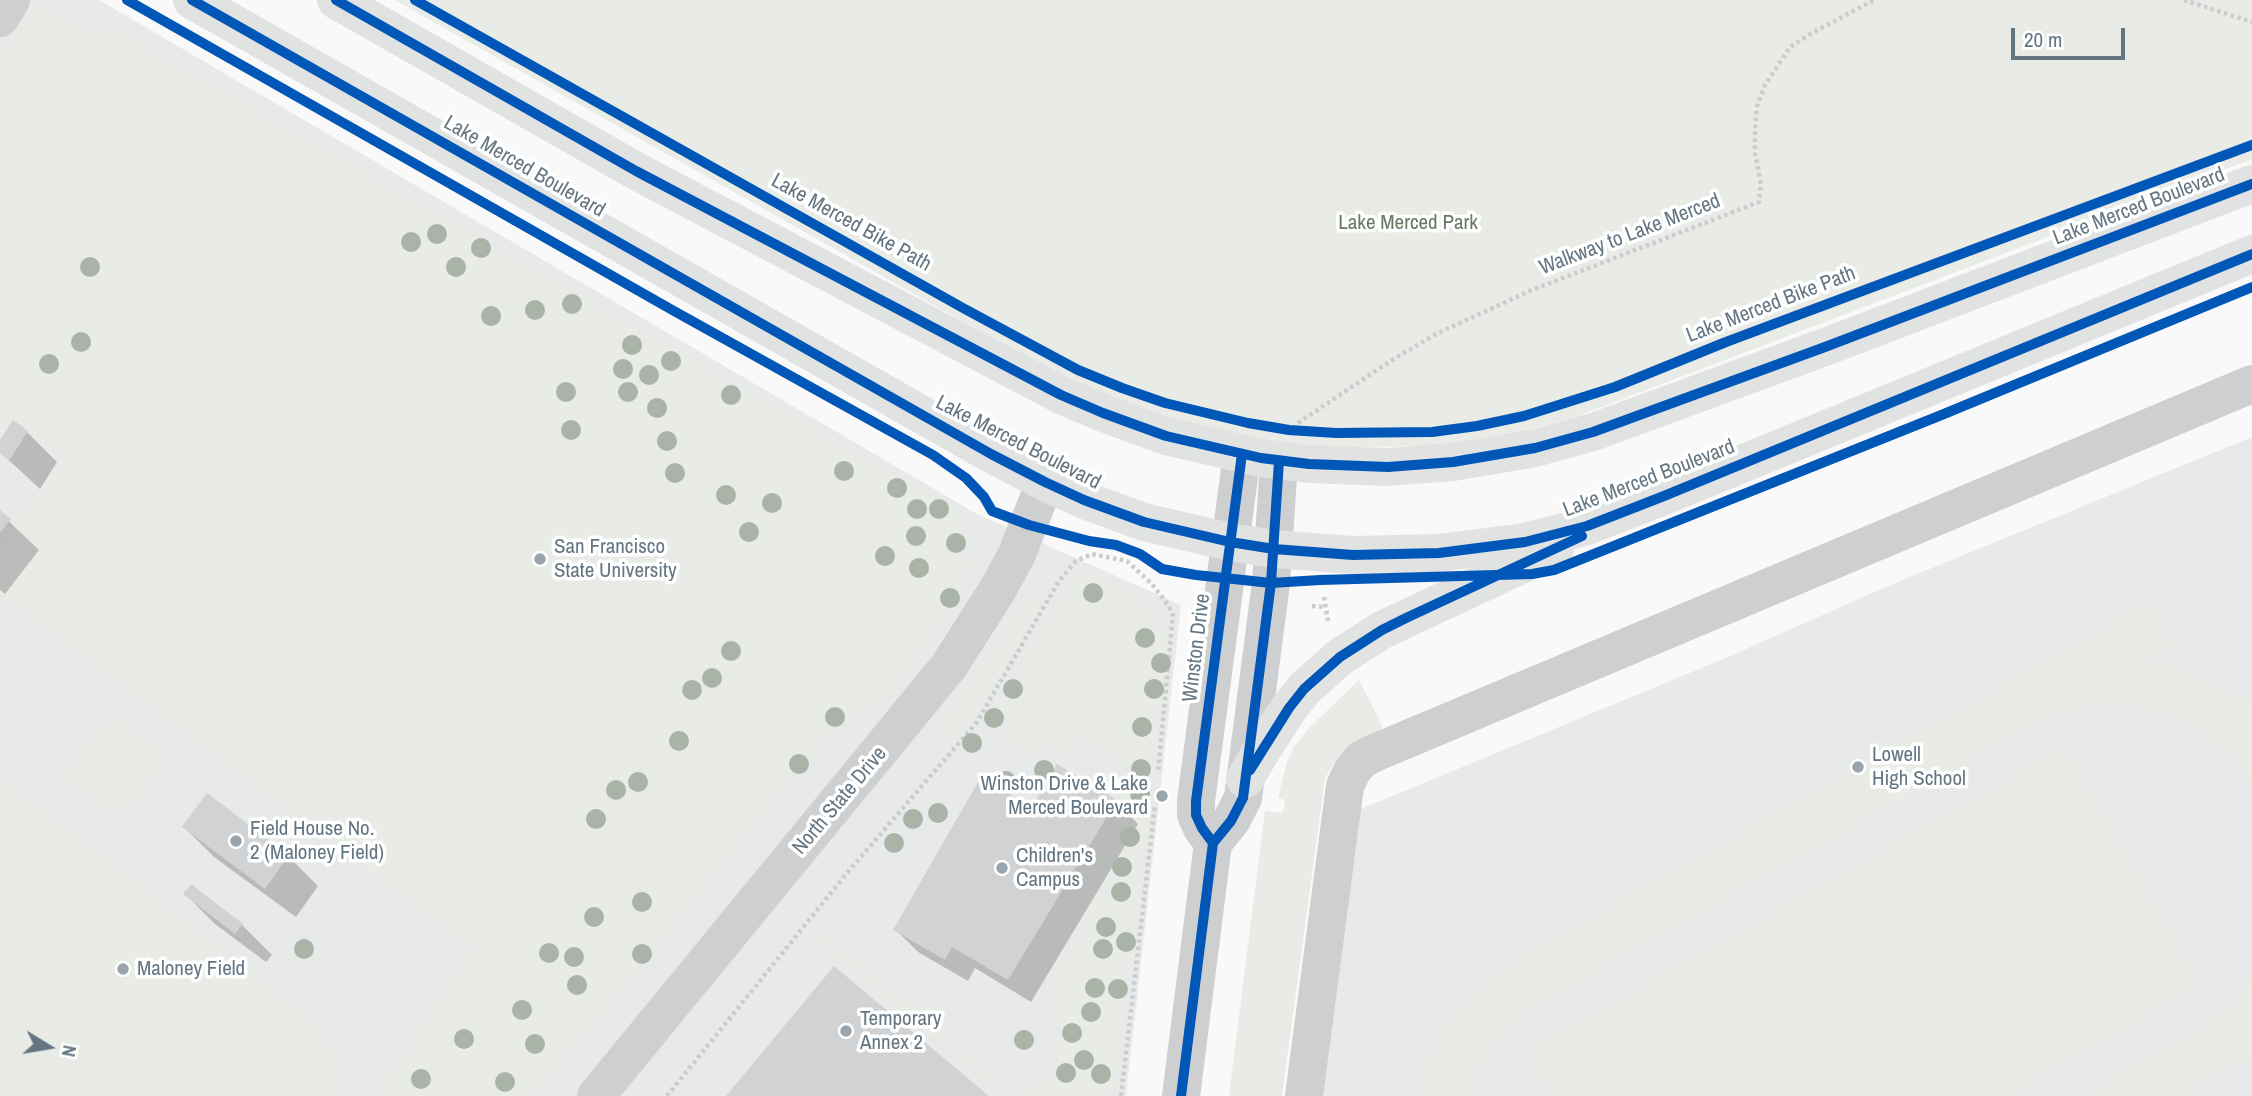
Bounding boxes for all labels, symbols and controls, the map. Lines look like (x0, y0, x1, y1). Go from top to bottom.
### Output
scale bar (2014, 14, 2128, 58)
text: 20 m (2024, 25, 2062, 54)
street label: Lake Merced Boulevard (439, 111, 609, 223)
street label: Lake Merced Boulevard (2050, 163, 2228, 251)
street label: Lake Merced Bike Path (767, 169, 935, 277)
street label: Walkway to Lake Merced (1536, 189, 1724, 281)
park label: Lake Merced Park (1338, 210, 1478, 236)
street label: Lake Merced Bike Path (1683, 261, 1859, 349)
street label: Lake Merced Boulevard (931, 390, 1105, 496)
street label: Lake Merced Boulevard (1560, 435, 1738, 523)
place label: San Francisco State University (554, 534, 677, 584)
marker: San Francisco State University (532, 551, 548, 567)
street label: Winston Drive (1178, 592, 1216, 704)
street label: North State Drive (788, 742, 892, 860)
place label: Lowell High School (1872, 742, 1966, 792)
marker: Lowell High School (1850, 759, 1866, 775)
place label: Winston Drive & Lake Merced Boulevard (981, 771, 1148, 821)
marker: Winston Drive & Lake Merced Boulevard (1154, 788, 1170, 804)
place label: Field House No. 2 (Maloney Field) (250, 816, 384, 866)
marker: Field House No. 2 (Maloney Field) (228, 833, 244, 849)
place label: Children's Campus (1016, 843, 1093, 893)
marker: Children's Campus (994, 860, 1010, 876)
place label: Maloney Field (137, 956, 245, 982)
marker: Maloney Field (115, 961, 131, 977)
place label: Temporary Annex 2 (860, 1006, 941, 1056)
north arrow (14, 1012, 84, 1082)
marker: Temporary Annex 2 (838, 1023, 854, 1039)
text: N (56, 1043, 83, 1059)

